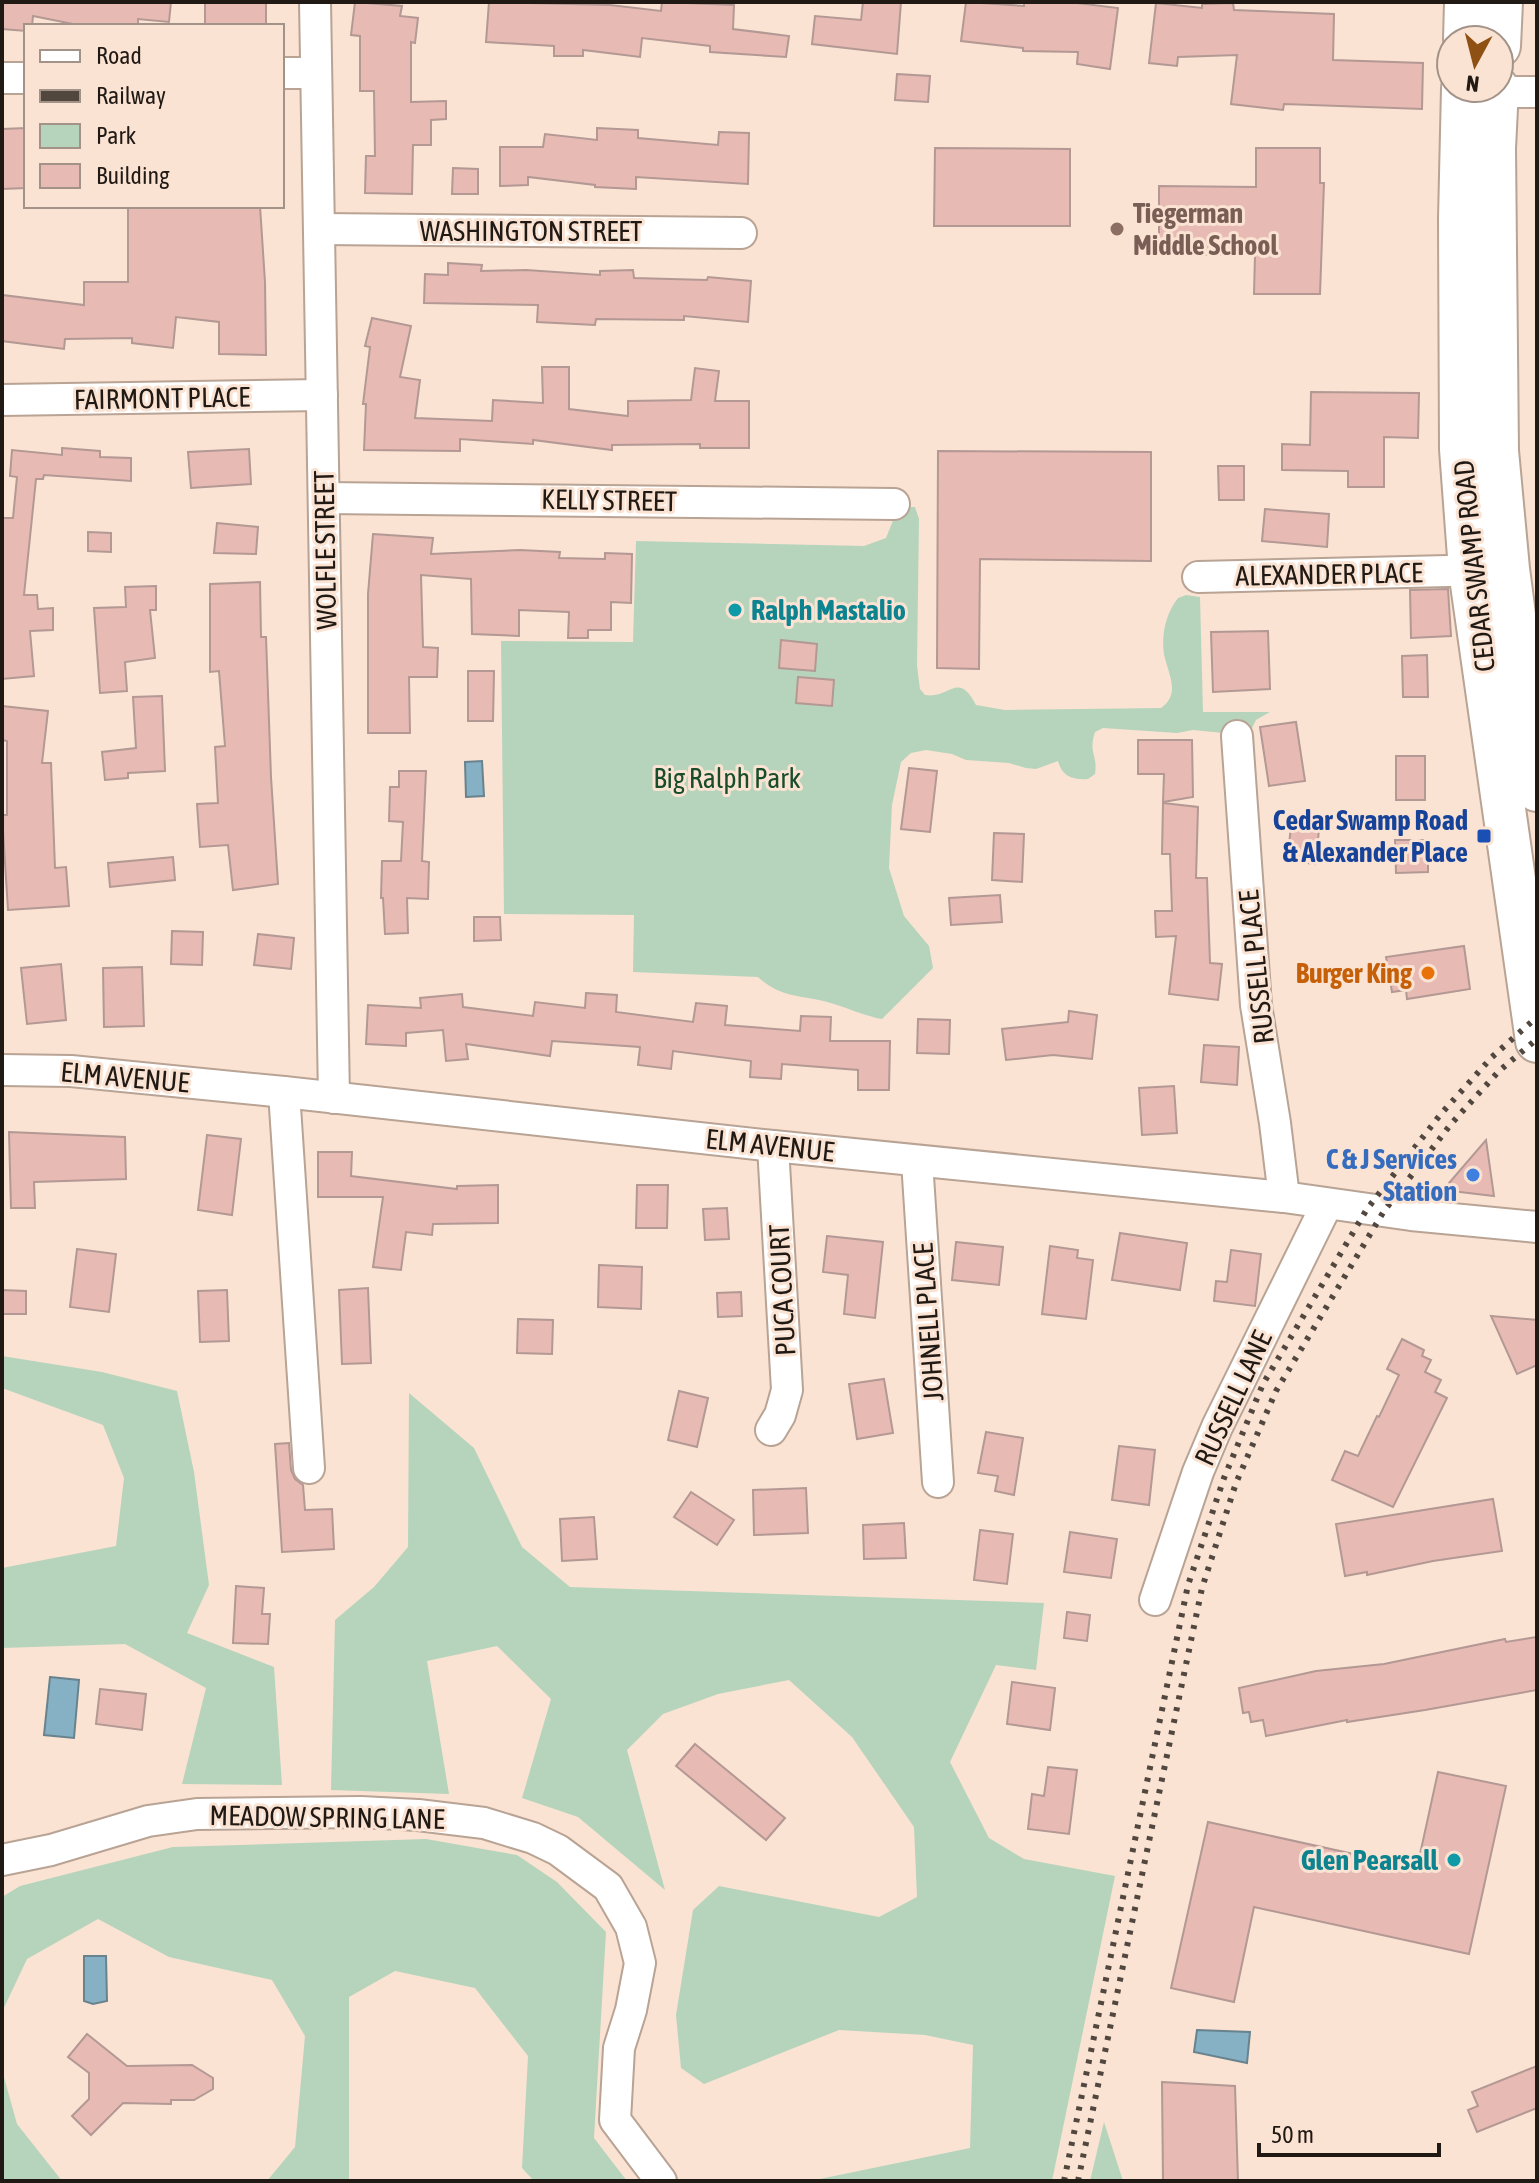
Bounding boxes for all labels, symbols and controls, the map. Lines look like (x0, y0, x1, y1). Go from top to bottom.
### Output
legend (24, 24, 284, 208)
north arrow (1435, 24, 1515, 104)
text: Road (96, 42, 142, 69)
text: N (1465, 70, 1481, 98)
text: Railway (96, 82, 166, 109)
text: Park (96, 122, 137, 149)
text: Building (96, 162, 170, 189)
place label: Tiegerman Middle School (1133, 197, 1278, 261)
street label: WASHINGTON STREET (420, 215, 642, 247)
marker: Tiegerman Middle School (1108, 220, 1126, 238)
street label: FAIRMONT PLACE (74, 380, 250, 416)
street label: CEDAR SWAMP ROAD (1447, 459, 1501, 673)
street label: WOLFLE STREET (308, 470, 342, 630)
street label: KELLY STREET (541, 483, 677, 517)
street label: ALEXANDER PLACE (1235, 556, 1423, 592)
place label: Ralph Mastalio (751, 594, 906, 626)
marker: Ralph Mastalio (726, 601, 744, 619)
park label: Big Ralph Park (653, 762, 801, 794)
place label: Cedar Swamp Road & Alexander Place (1273, 804, 1468, 868)
marker: Cedar Swamp Road & Alexander Place (1475, 827, 1493, 845)
street label: RUSSELL PLACE (1232, 889, 1280, 1045)
place label: Burger King (1296, 957, 1413, 989)
marker: Burger King (1419, 964, 1437, 982)
street label: ELM AVENUE (59, 1055, 191, 1099)
street label: ELM AVENUE (704, 1122, 836, 1168)
place label: C & J Services Station (1326, 1143, 1457, 1207)
marker: C & J Services Station (1464, 1166, 1482, 1184)
street label: PUCA COURT (763, 1223, 801, 1357)
street label: JOHNELL PLACE (907, 1242, 949, 1402)
street label: RUSSELL LANE (1188, 1326, 1278, 1470)
street label: MEADOW SPRING LANE (209, 1799, 445, 1835)
place label: Glen Pearsall (1301, 1844, 1439, 1876)
marker: Glen Pearsall (1445, 1851, 1463, 1869)
scale bar (1259, 2107, 1439, 2157)
text: 50 m (1271, 2121, 1314, 2148)

